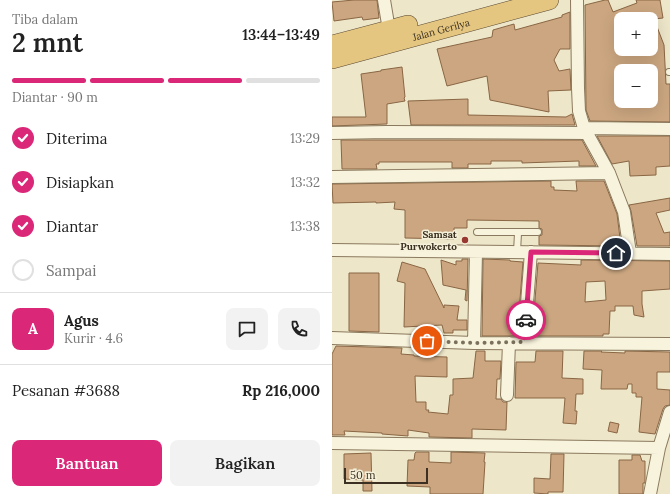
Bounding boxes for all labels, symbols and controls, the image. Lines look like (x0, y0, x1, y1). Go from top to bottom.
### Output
text: Tiba dalam (12, 11, 78, 28)
map controls (614, 12, 658, 108)
button: + (614, 12, 658, 56)
street label: Jalan Gerilya (410, 16, 471, 44)
text: 13:44–13:49 (242, 25, 320, 44)
text: 2 mnt (12, 26, 83, 59)
button: − (614, 64, 658, 108)
text: Diantar · 90 m (12, 89, 98, 106)
icon: check (12, 127, 34, 149)
text: Diterima (46, 129, 107, 148)
text: 13:29 (290, 130, 320, 147)
icon: check (12, 171, 34, 193)
text: Disiapkan (46, 173, 114, 192)
text: 13:32 (291, 174, 320, 191)
icon: check (12, 215, 34, 237)
text: Diantar (46, 217, 98, 236)
text: 13:38 (290, 218, 320, 235)
place label: Samsat Purwokerto (400, 228, 458, 253)
marker: Samsat Purwokerto (460, 235, 470, 245)
pin (599, 236, 633, 270)
icon: home (605, 242, 627, 264)
text: Sampai (46, 261, 97, 280)
courier (506, 300, 546, 340)
button: chat (226, 308, 268, 350)
button: phone (278, 308, 320, 350)
icon: car (515, 309, 537, 331)
text: Agus (64, 311, 99, 330)
text: A (28, 319, 38, 338)
pin (410, 324, 444, 358)
text: Kurir · 4.6 (64, 330, 123, 347)
icon: bag (416, 330, 438, 352)
text: Pesanan #3688 (12, 381, 120, 400)
text: Rp 216,000 (242, 381, 320, 400)
button: Bantuan (12, 440, 162, 486)
button: Bagikan (170, 440, 320, 486)
scale bar (344, 466, 428, 485)
text: 50 m (350, 468, 376, 482)

